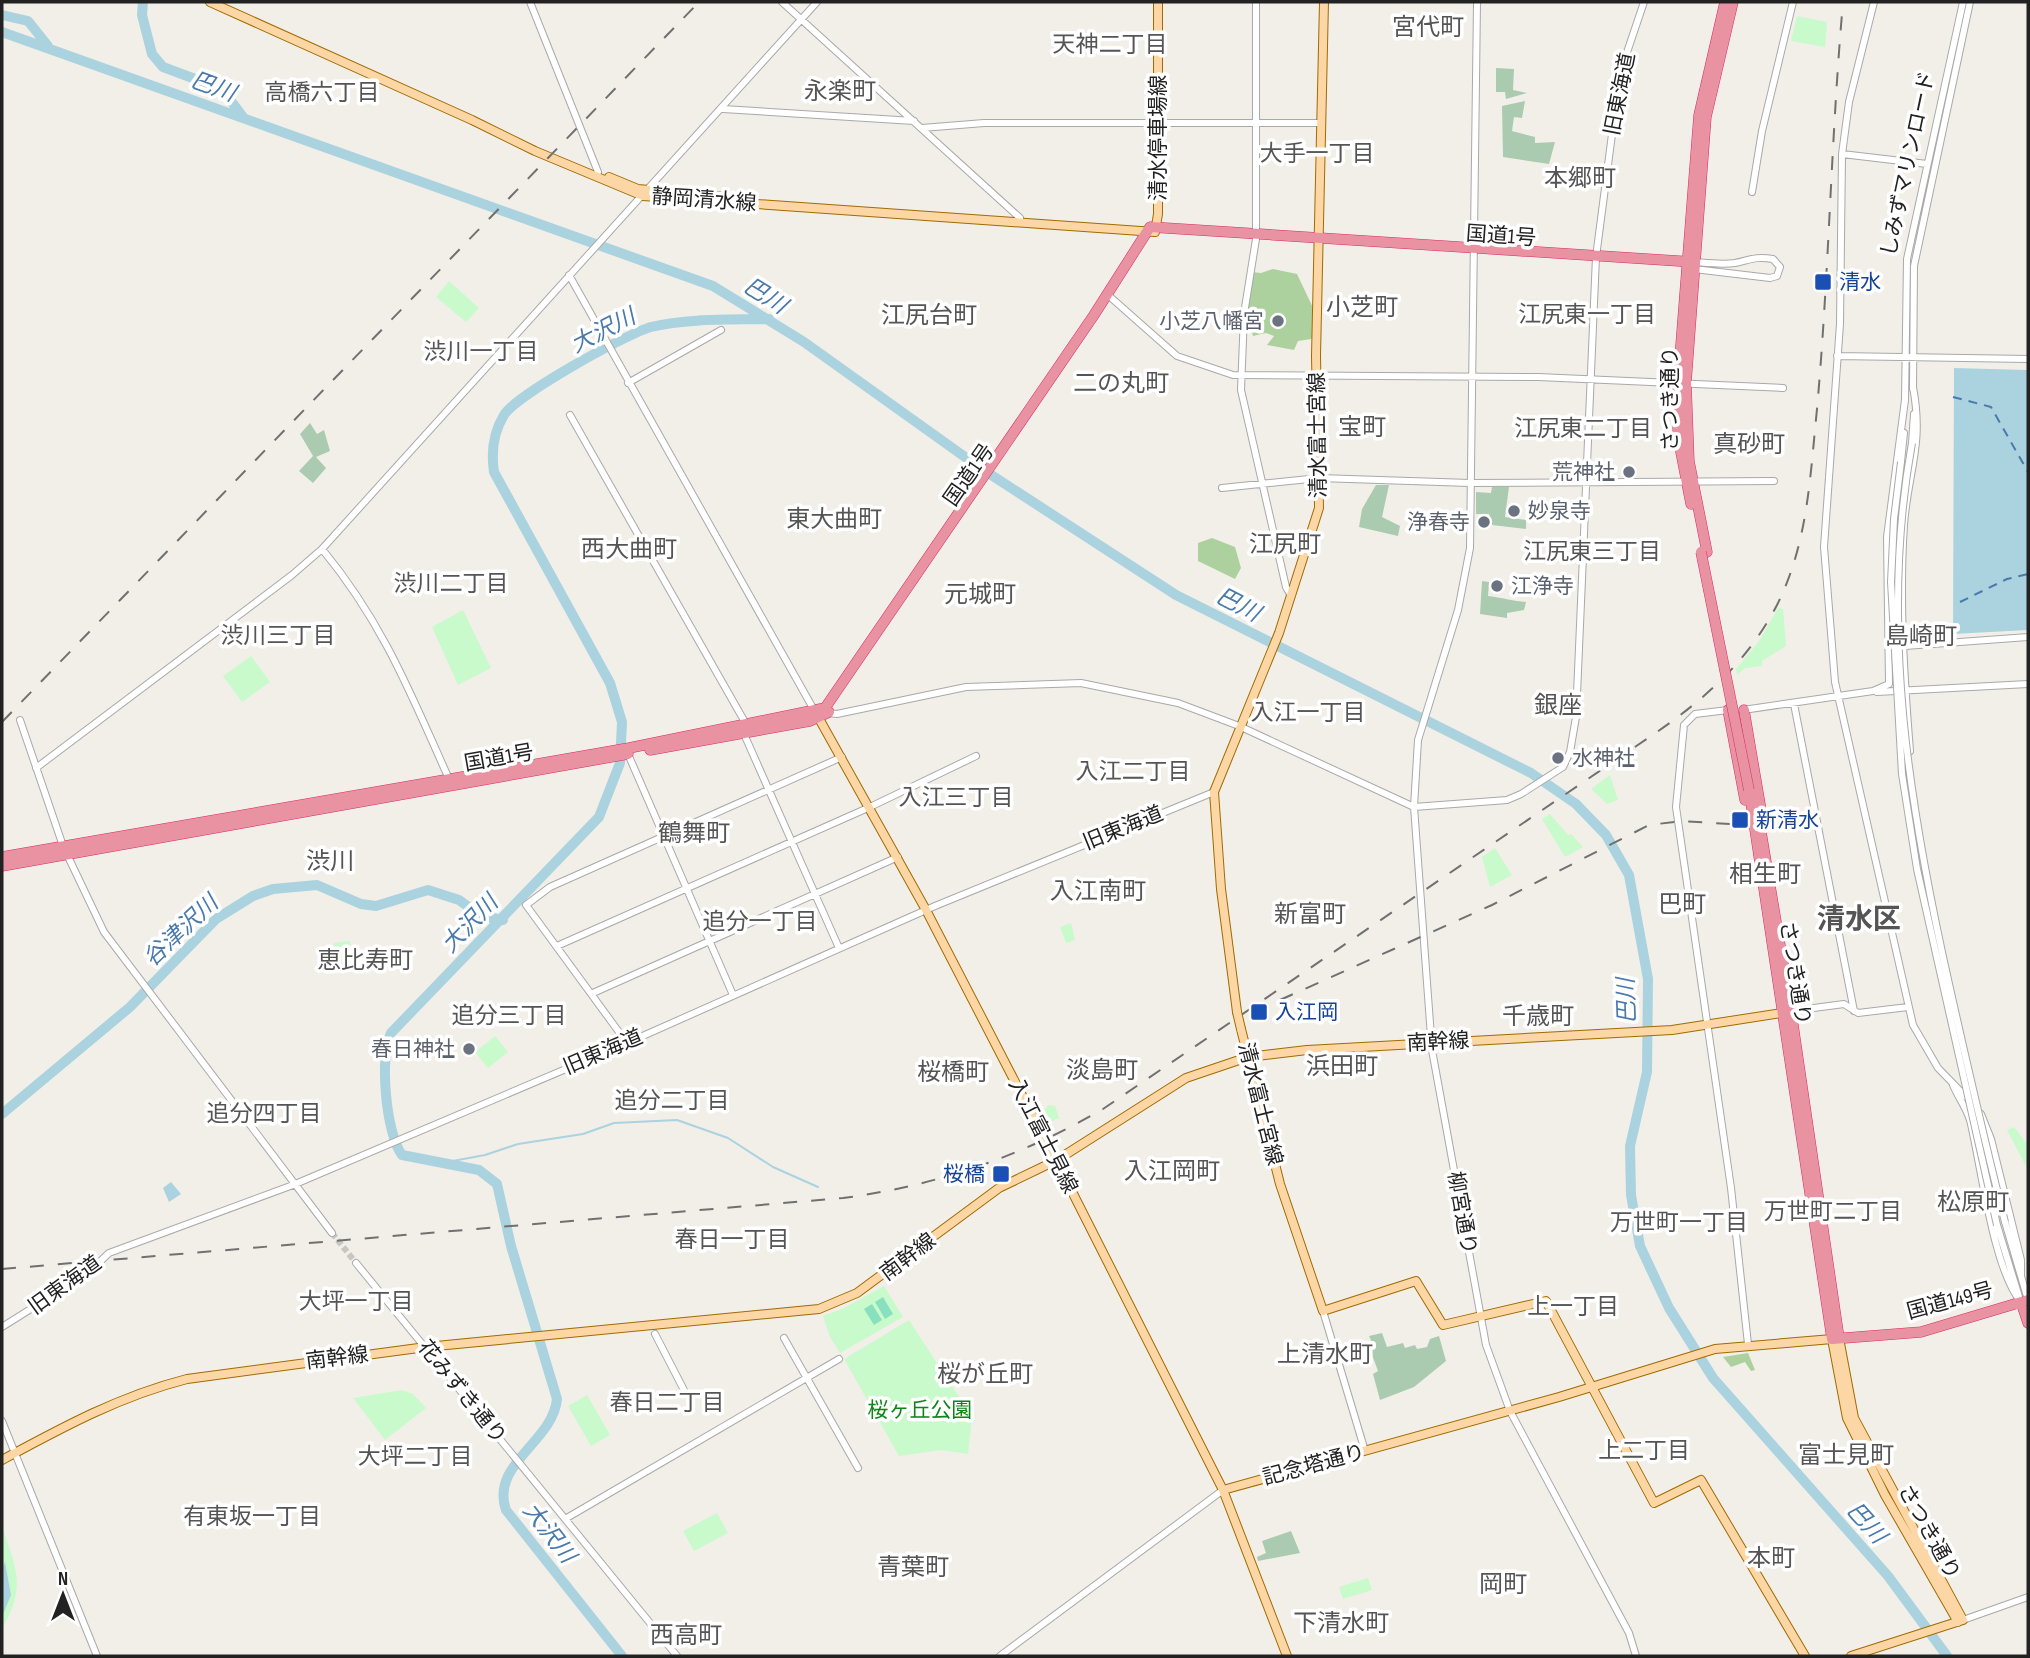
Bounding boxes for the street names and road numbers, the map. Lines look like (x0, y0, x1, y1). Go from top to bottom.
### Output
street label: 旧東海道 (1600, 50, 1640, 138)
street label: しみずマリンロード (1876, 69, 1940, 259)
street label: 清水停車場線 (1146, 75, 1171, 201)
street label: 静岡清水線 (651, 184, 757, 216)
street label: 国道1号 (1465, 221, 1537, 251)
street label: さつき通り (1658, 347, 1683, 452)
street label: 清水富士宮線 (1304, 372, 1332, 498)
street label: 国道1号 (939, 439, 999, 511)
street label: 国道1号 (462, 740, 536, 776)
street label: 旧東海道 (1079, 801, 1167, 855)
street label: さつき通り (1774, 919, 1816, 1027)
street label: 旧東海道 (559, 1024, 647, 1080)
street label: 南幹線 (1406, 1028, 1470, 1056)
street label: 清水富士宮線 (1233, 1040, 1287, 1168)
street label: 入江富士見線 (1003, 1074, 1083, 1198)
street label: 柳宮通り (1442, 1169, 1482, 1257)
street label: 南幹線 (875, 1228, 941, 1286)
street label: 旧東海道 (24, 1250, 106, 1320)
street label: 国道149号 (1904, 1277, 1996, 1325)
street label: 花みずき通り (413, 1335, 511, 1449)
street label: 南幹線 (304, 1342, 370, 1374)
street label: 記念塔通り (1260, 1439, 1368, 1491)
street label: さつき通り (1893, 1480, 1965, 1584)

